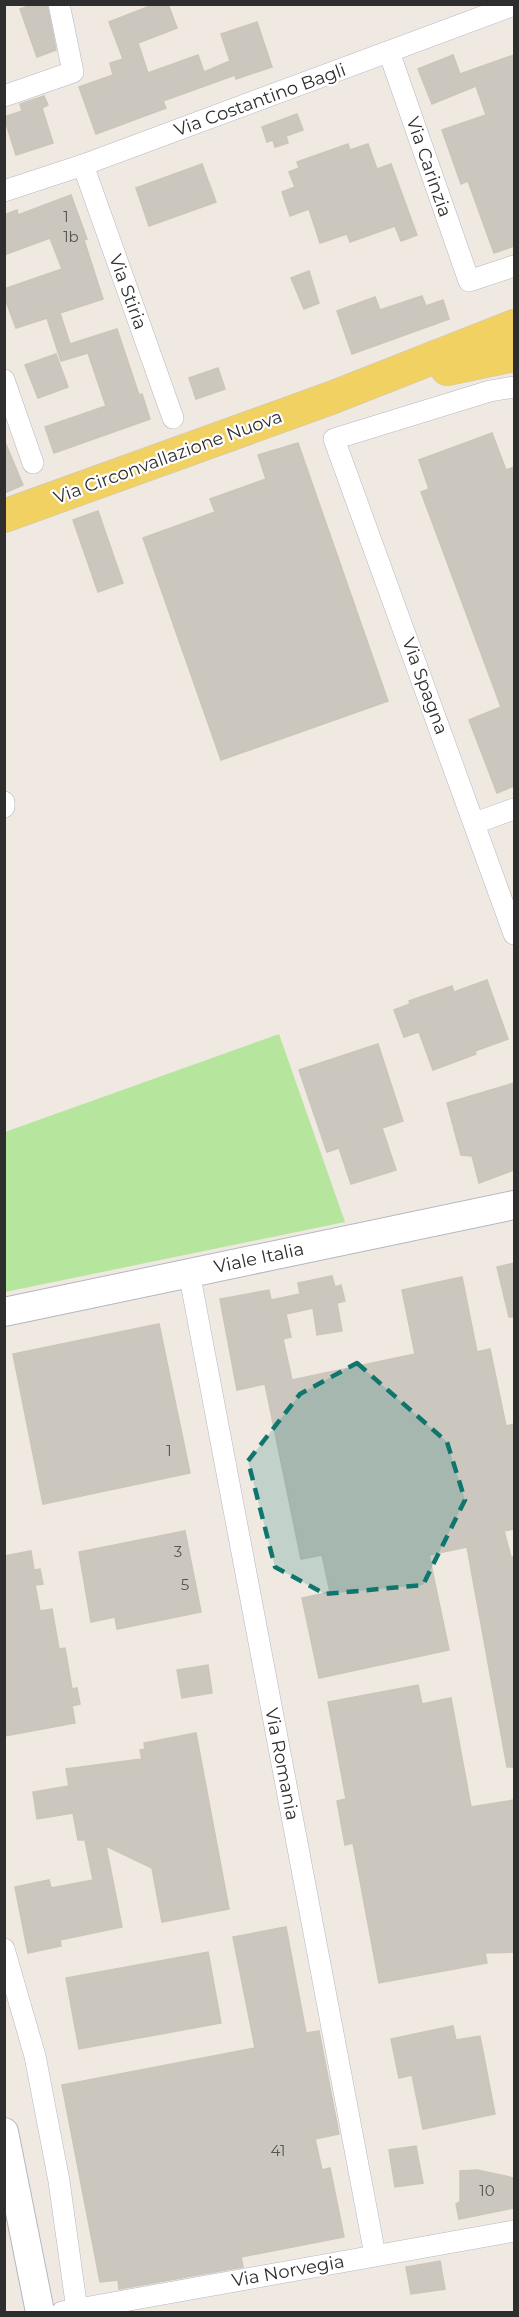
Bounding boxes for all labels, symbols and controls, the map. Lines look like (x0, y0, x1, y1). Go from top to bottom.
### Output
street label: Via Costantino Bagli (171, 59, 349, 141)
street label: Via Carinzia (402, 114, 456, 220)
house number: 1 (63, 207, 69, 226)
house number: 1b (63, 227, 79, 246)
street label: Via Stiria (104, 252, 152, 332)
street label: Via Circonvallazione Nuova (51, 405, 285, 509)
street label: Via Spagna (397, 635, 453, 737)
street label: Viale Italia (212, 1238, 306, 1278)
house number: 1 (166, 1441, 172, 1460)
house number: 3 (174, 1542, 182, 1561)
house number: 5 (181, 1575, 189, 1594)
street label: Via Romania (260, 1706, 304, 1822)
house number: 41 (271, 2141, 285, 2160)
house number: 10 (479, 2181, 495, 2200)
street label: Via Norvegia (230, 2250, 346, 2292)

